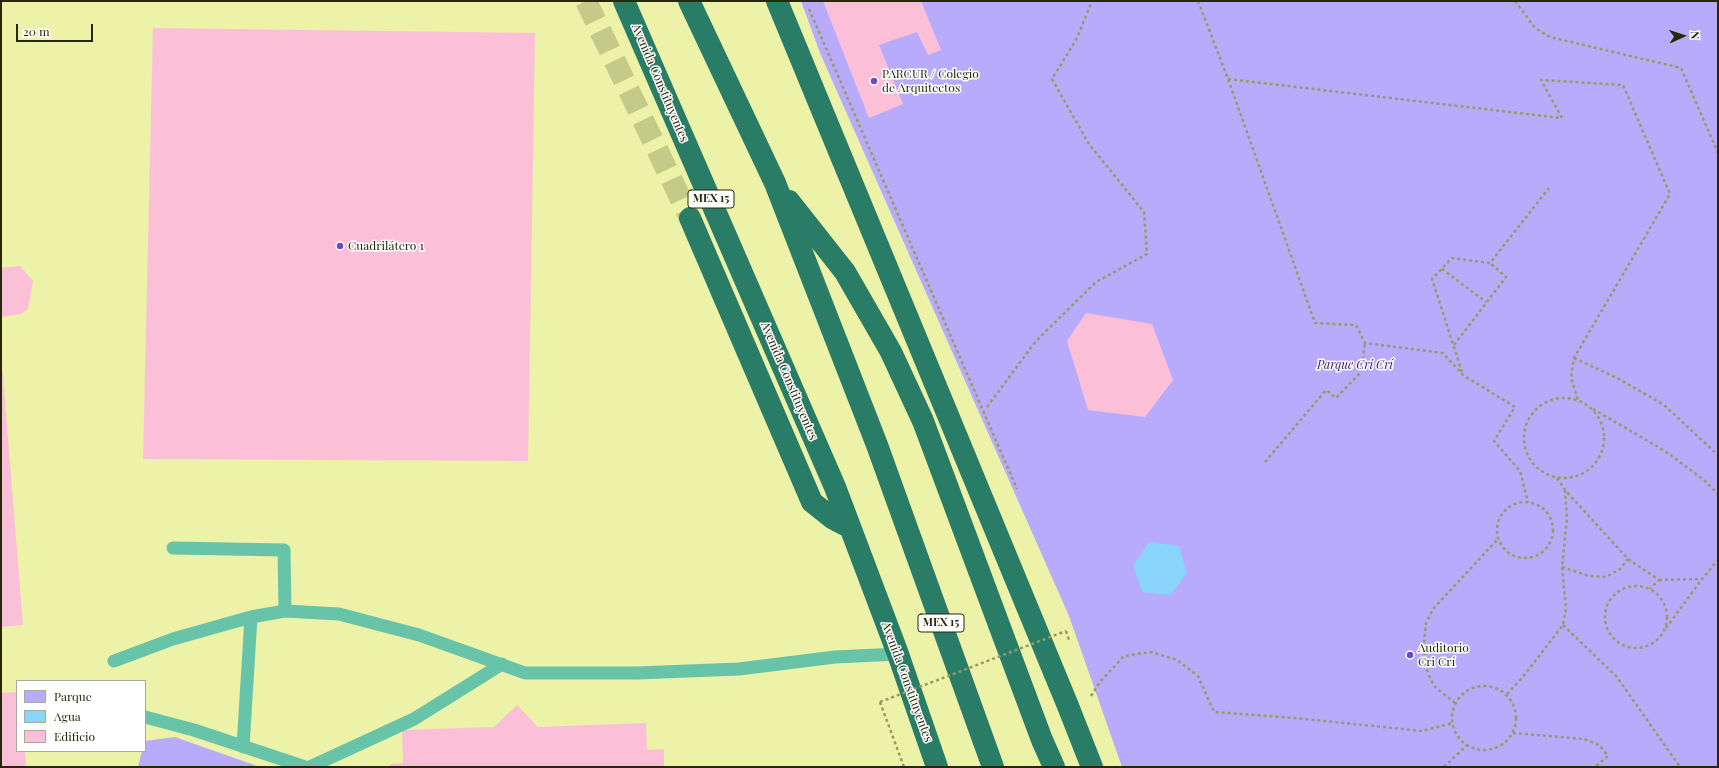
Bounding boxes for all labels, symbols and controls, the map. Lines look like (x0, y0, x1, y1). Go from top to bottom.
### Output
scale bar (18, 16, 95, 42)
north arrow (1663, 16, 1703, 56)
street label: Avenida Constituyentes (629, 22, 691, 144)
text: 20 m (23, 23, 50, 39)
text: N (1688, 31, 1703, 40)
place label: PARCUR / Colegio de Arquitectos (882, 67, 979, 95)
marker: PARCUR / Colegio de Arquitectos (869, 76, 879, 86)
road number: MEX 15 (688, 190, 734, 208)
place label: Cuadrilátero 1 (348, 239, 424, 253)
marker: Cuadrilátero 1 (335, 241, 345, 251)
street label: Avenida Constituyentes (758, 320, 820, 442)
park label: Parque Cri Crí (1317, 358, 1393, 372)
road number: MEX 15 (918, 614, 964, 632)
street label: Avenida Constituyentes (878, 620, 936, 744)
place label: Auditorio Cri Crí (1418, 641, 1469, 669)
marker: Auditorio Cri Crí (1405, 650, 1415, 660)
legend (16, 680, 146, 752)
text: Parque (54, 688, 92, 704)
text: Agua (54, 708, 81, 724)
text: Edificio (54, 728, 95, 744)

